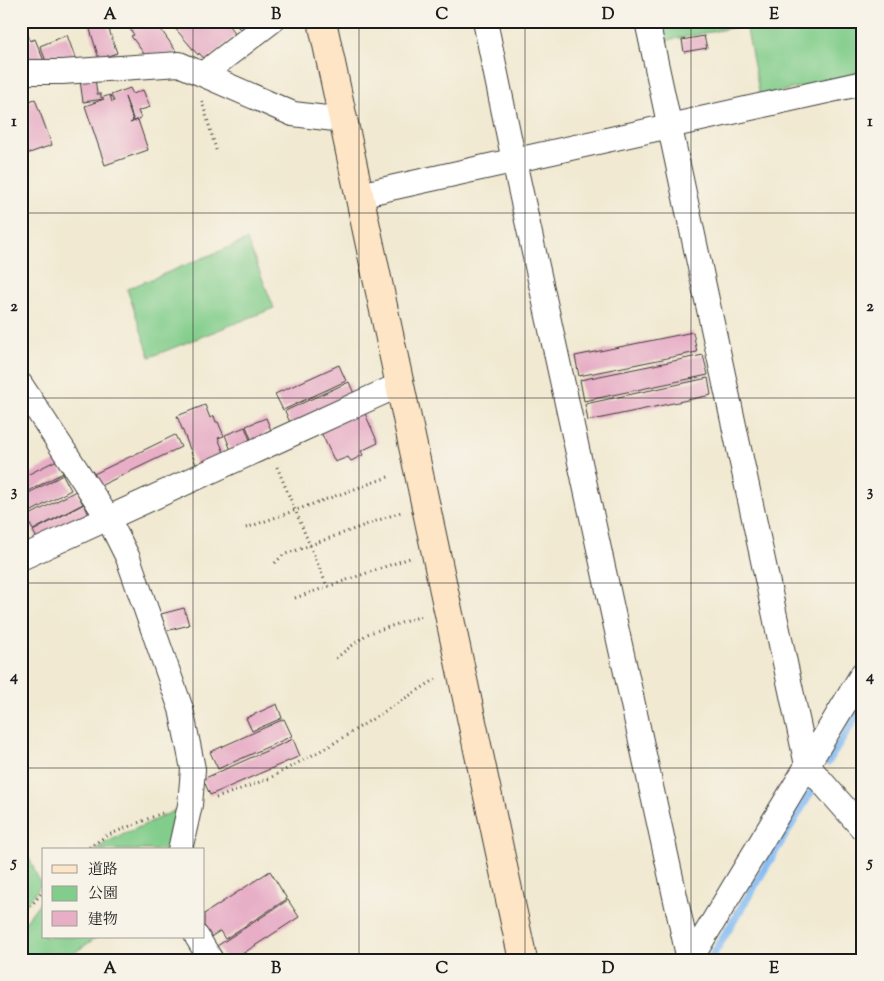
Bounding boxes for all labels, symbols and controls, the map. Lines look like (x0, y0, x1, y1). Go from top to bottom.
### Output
text: A (104, 4, 117, 27)
text: B (271, 4, 281, 27)
text: C (436, 4, 449, 27)
text: D (602, 4, 615, 27)
text: E (769, 4, 779, 27)
text: 1 (11, 111, 17, 134)
text: 1 (867, 111, 873, 134)
text: 2 (10, 296, 18, 319)
text: 2 (866, 296, 874, 319)
text: 3 (11, 481, 18, 504)
text: 3 (867, 481, 874, 504)
text: 4 (9, 666, 18, 689)
text: 4 (865, 666, 874, 689)
legend (42, 848, 205, 938)
text: 5 (9, 852, 17, 875)
text: 5 (865, 852, 873, 875)
text: 道路 (88, 860, 118, 881)
text: 公園 (88, 884, 118, 905)
text: 建物 (88, 910, 118, 931)
text: A (104, 958, 117, 981)
text: B (271, 958, 281, 981)
text: C (436, 958, 449, 981)
text: D (602, 958, 615, 981)
text: E (769, 958, 779, 981)

